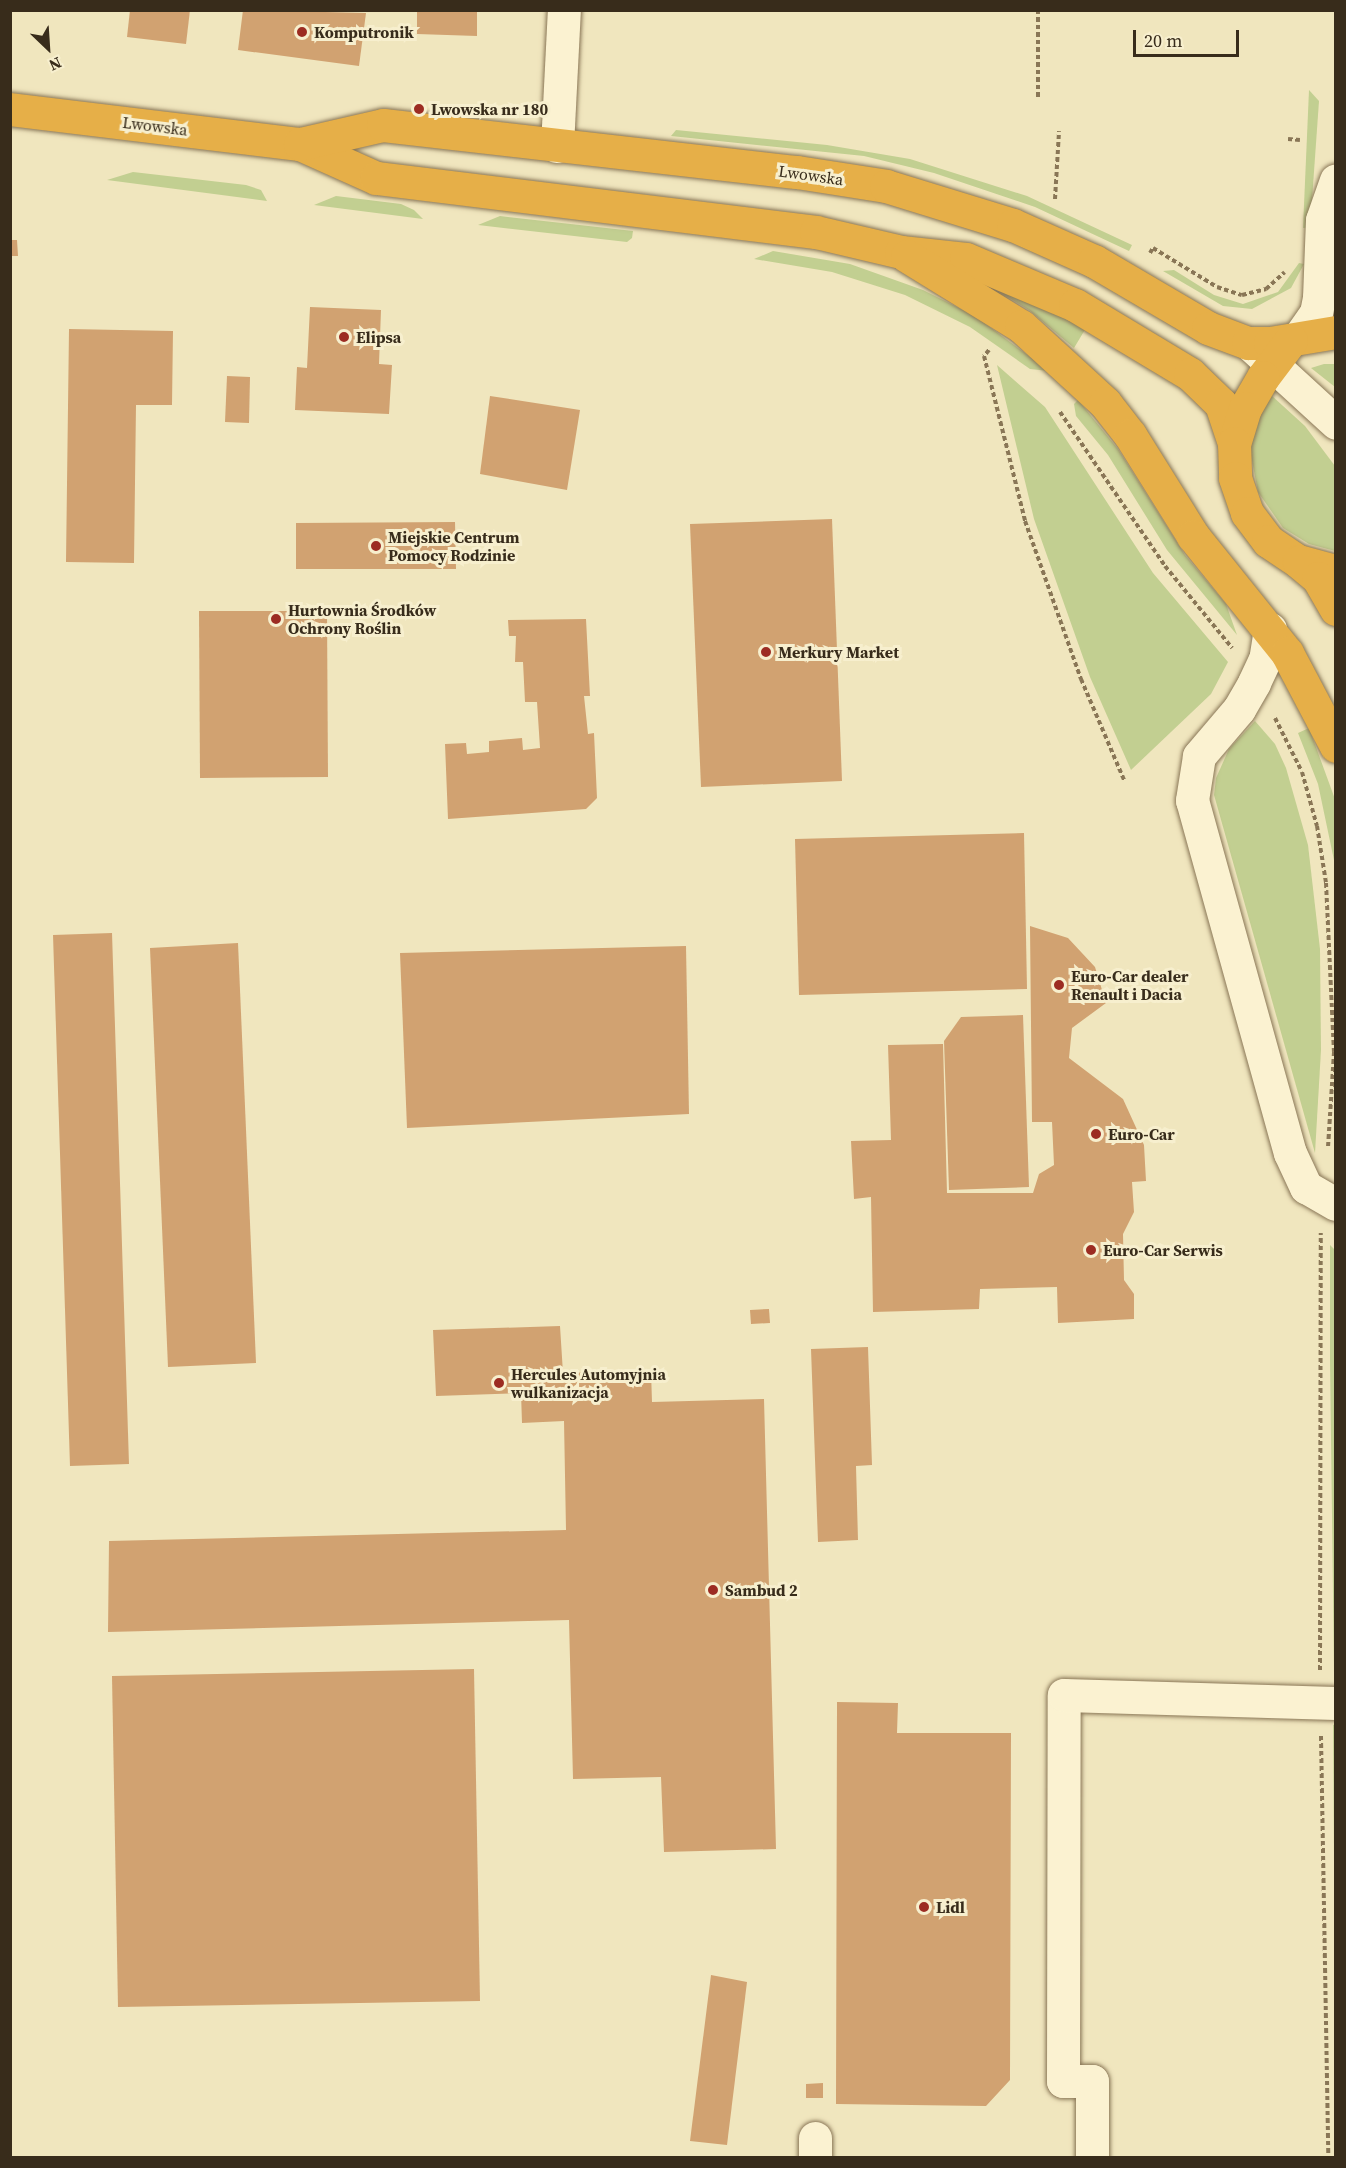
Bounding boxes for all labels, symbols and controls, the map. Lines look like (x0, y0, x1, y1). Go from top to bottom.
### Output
north arrow (18, 18, 78, 78)
scale bar (1136, 18, 1242, 56)
place label: Komputronik (314, 22, 414, 42)
marker: Komputronik (295, 25, 309, 39)
text: 20 m (1144, 28, 1182, 53)
text: N (46, 52, 66, 77)
place label: Lwowska nr 180 (431, 99, 548, 119)
marker: Lwowska nr 180 (412, 102, 426, 116)
street label: Lwowska (121, 112, 189, 140)
street label: Lwowska (777, 161, 845, 189)
place label: Elipsa (356, 327, 401, 347)
marker: Elipsa (337, 330, 351, 344)
place label: Miejskie Centrum Pomocy Rodzinie (388, 527, 519, 565)
marker: Miejskie Centrum Pomocy Rodzinie (369, 539, 383, 553)
place label: Hurtownia Środków Ochrony Roślin (288, 600, 436, 638)
marker: Hurtownia Środków Ochrony Roślin (269, 612, 283, 626)
place label: Merkury Market (778, 642, 899, 662)
marker: Merkury Market (759, 645, 773, 659)
place label: Euro-Car dealer Renault i Dacia (1071, 966, 1188, 1004)
marker: Euro-Car dealer Renault i Dacia (1052, 978, 1066, 992)
place label: Euro-Car (1108, 1124, 1175, 1144)
marker: Euro-Car (1089, 1127, 1103, 1141)
place label: Euro-Car Serwis (1103, 1240, 1223, 1260)
marker: Euro-Car Serwis (1084, 1243, 1098, 1257)
place label: Hercules Automyjnia wulkanizacja (511, 1364, 666, 1402)
marker: Hercules Automyjnia wulkanizacja (492, 1376, 506, 1390)
place label: Sambud 2 (725, 1580, 798, 1600)
marker: Sambud 2 (706, 1583, 720, 1597)
place label: Lidl (936, 1897, 965, 1917)
marker: Lidl (917, 1900, 931, 1914)

